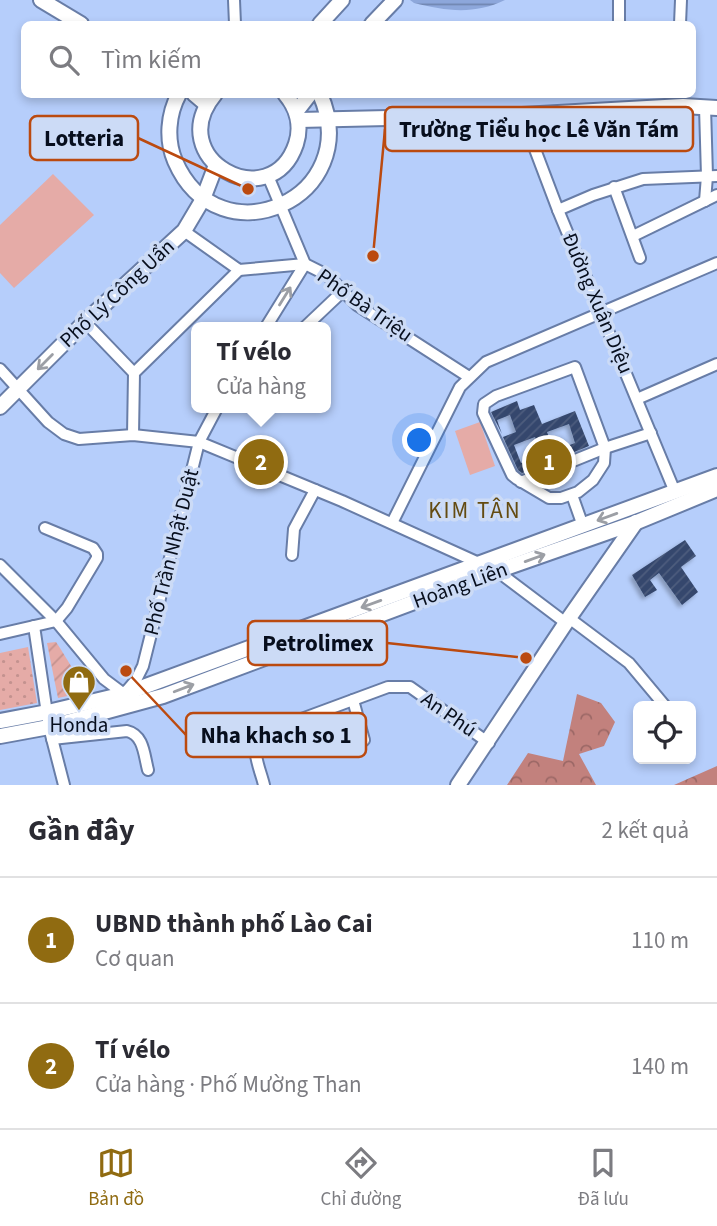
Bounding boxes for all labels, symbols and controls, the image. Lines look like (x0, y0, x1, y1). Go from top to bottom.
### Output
search box (21, 21, 696, 98)
icon: search (45, 41, 83, 79)
text: Tìm kiếm (101, 41, 202, 78)
callout: Trường Tiểu học Lê Văn Tám (385, 107, 693, 151)
text: Trường Tiểu học Lê Văn Tám (399, 113, 679, 146)
callout: Lotteria (30, 116, 138, 160)
text: Lotteria (44, 122, 124, 155)
street label: Đường Xuân Diệu (555, 228, 641, 378)
street label: Phố Lý Công Uẩn (53, 232, 181, 354)
street label: Phố Bà Triệu (311, 261, 419, 349)
one-way arrow (279, 286, 293, 306)
popup (191, 322, 331, 413)
text: Tí vélo (216, 333, 292, 370)
one-way arrow (36, 353, 53, 370)
text: Cửa hàng (216, 370, 306, 403)
your location (402, 423, 436, 457)
pin: 2 (238, 436, 284, 488)
pin: 1 (526, 436, 572, 488)
street label: Phố Trần Nhật Duật (136, 466, 206, 638)
district label: KIM TÂN (428, 494, 522, 527)
one-way arrow (597, 511, 619, 524)
one-way arrow (524, 550, 546, 563)
street label: Hoàng Liên (408, 554, 512, 616)
one-way arrow (360, 599, 382, 611)
callout: Petrolimex (248, 621, 387, 665)
text: Petrolimex (262, 627, 374, 660)
shop icon: Honda (60, 663, 98, 712)
one-way arrow (173, 681, 195, 694)
street label: An Phú (415, 684, 483, 744)
map controls (633, 701, 696, 764)
button: locate (633, 701, 696, 764)
place label: Honda (50, 710, 108, 740)
callout: Nha khach so 1 (186, 713, 366, 757)
text: Nha khach so 1 (200, 719, 352, 752)
text: Gần đây (28, 809, 135, 852)
text: 2 kết quả (602, 814, 689, 847)
text: UBND thành phố Lào Cai (95, 905, 373, 942)
text: 1 (45, 924, 57, 957)
text: 110 m (631, 924, 689, 957)
text: Cơ quan (95, 942, 175, 975)
text: Tí vélo (95, 1031, 171, 1068)
text: 2 (45, 1050, 57, 1083)
text: 140 m (631, 1050, 689, 1083)
text: Cửa hàng · Phố Mường Than (95, 1068, 362, 1101)
tab: Bản đồ (88, 1144, 144, 1213)
tab: Chỉ đường (320, 1144, 401, 1213)
tab: Đã lưu (578, 1144, 629, 1213)

